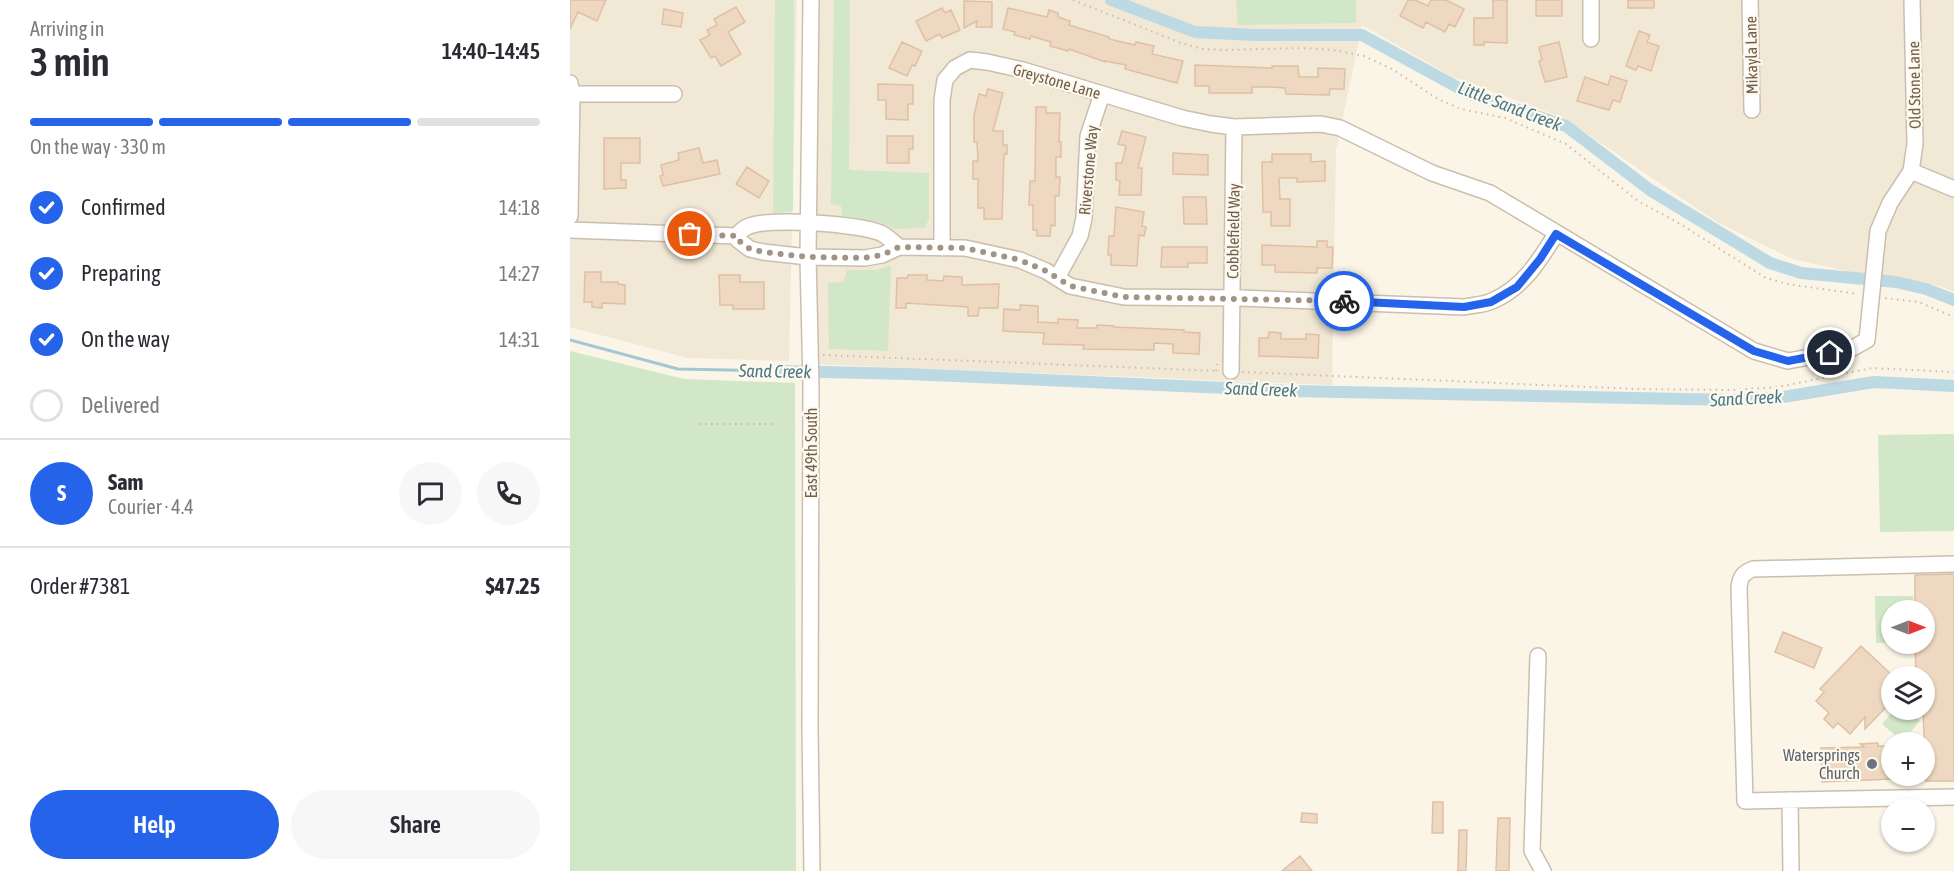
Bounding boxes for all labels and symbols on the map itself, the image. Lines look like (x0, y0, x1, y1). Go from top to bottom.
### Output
street label: Mikayla Lane (1741, 16, 1762, 94)
street label: Old Stone Lane (1904, 41, 1924, 129)
street label: Greystone Lane (1011, 60, 1103, 103)
water label: Little Sand Creek (1455, 77, 1566, 136)
street label: Riverstone Way (1075, 124, 1102, 216)
street label: Cobblefield Way (1223, 183, 1244, 279)
pin (664, 208, 715, 259)
courier (1314, 271, 1374, 331)
pin (1804, 327, 1855, 378)
water label: Sand Creek (738, 360, 812, 382)
water label: Sand Creek (1223, 377, 1299, 401)
water label: Sand Creek (1708, 386, 1784, 410)
street label: East 49th South (802, 408, 820, 498)
north arrow (1881, 600, 1935, 654)
place label: Watersprings Church (1783, 746, 1860, 782)
marker: Watersprings Church (1865, 757, 1879, 771)

